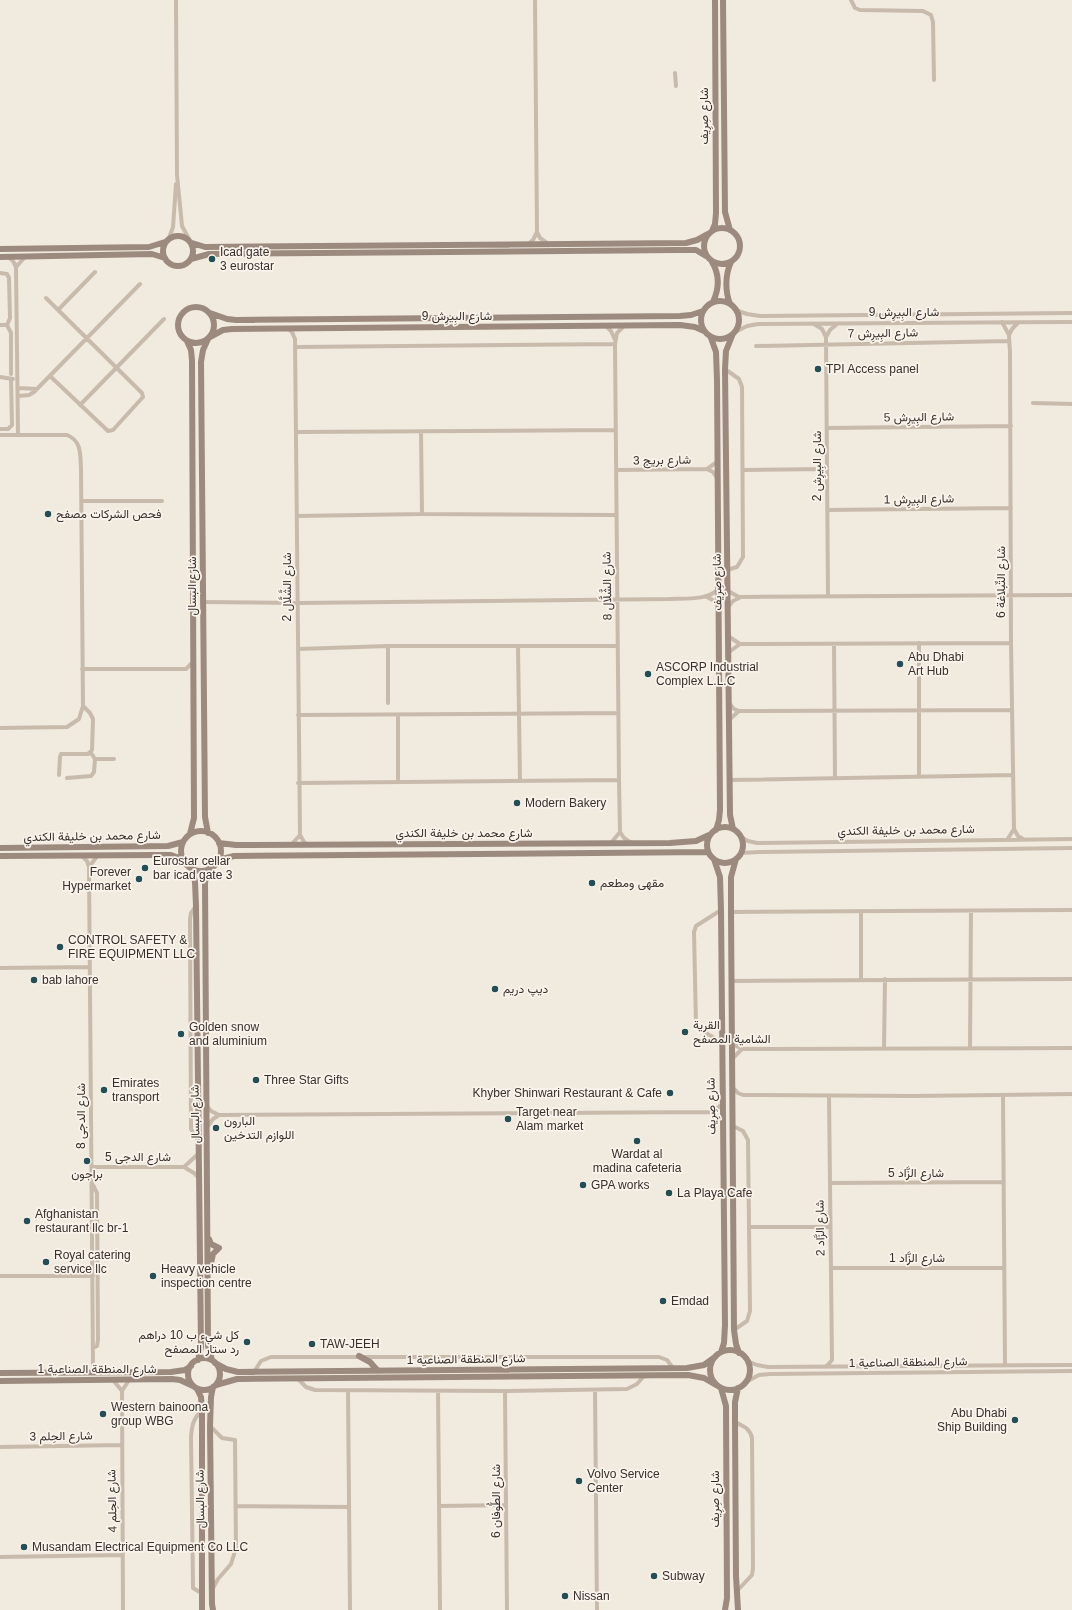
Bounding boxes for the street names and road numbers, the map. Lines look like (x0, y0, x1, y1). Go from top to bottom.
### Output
street label: شارع صِرِيف (697, 87, 713, 145)
street label: شارع البِيرِش 9 (869, 305, 939, 321)
street label: شارع البِيرِش 9 (422, 309, 492, 325)
street label: شارع البِيرِش 7 (848, 325, 918, 343)
street label: شارع البِيرِش 5 (884, 409, 954, 427)
street label: شارع البِيرِش 2 (810, 431, 826, 501)
street label: شارع بريج 3 (633, 452, 691, 470)
street label: شارع البِيرِش 1 (884, 491, 954, 509)
street label: شارع التِّبلاغة 6 (994, 546, 1010, 618)
street label: شارع الشَّلَّال 8 (597, 551, 617, 621)
street label: شارع الشَّلَّال 2 (278, 553, 296, 621)
street label: شارع صِرِيف (710, 553, 727, 611)
street label: شارع البسال (185, 557, 201, 615)
street label: شارع محمد بن خليفة الكندي (837, 822, 975, 841)
street label: شارع محمد بن خليفة الكندي (395, 826, 533, 843)
street label: شارع محمد بن خليفة الكندي (23, 828, 161, 847)
street label: شارع صِرِيف (704, 1077, 721, 1135)
street label: شارع الدجى 8 (74, 1083, 90, 1149)
street label: شارع البسال (187, 1084, 205, 1144)
street label: شارع الدجى 5 (105, 1150, 171, 1166)
street label: شارع الزَّاد 5 (888, 1166, 944, 1182)
street label: شارع الزَّاد 2 (812, 1200, 829, 1256)
street label: شارع الزَّاد 1 (889, 1251, 945, 1267)
street label: شارع المنطقة الصناعية 1 (406, 1351, 526, 1369)
street label: شارع المنطقة الصناعية 1 (848, 1354, 968, 1372)
street label: شارع المنطقة الصناعية 1 (38, 1362, 156, 1378)
street label: شارع الحِلم 3 (29, 1428, 93, 1446)
street label: شارع الطُّوفان 6 (486, 1464, 505, 1538)
street label: شارع الحِلم 4 (104, 1469, 122, 1533)
street label: شارع البسال (192, 1469, 210, 1529)
street label: شارع صِرِيف (708, 1470, 724, 1528)

